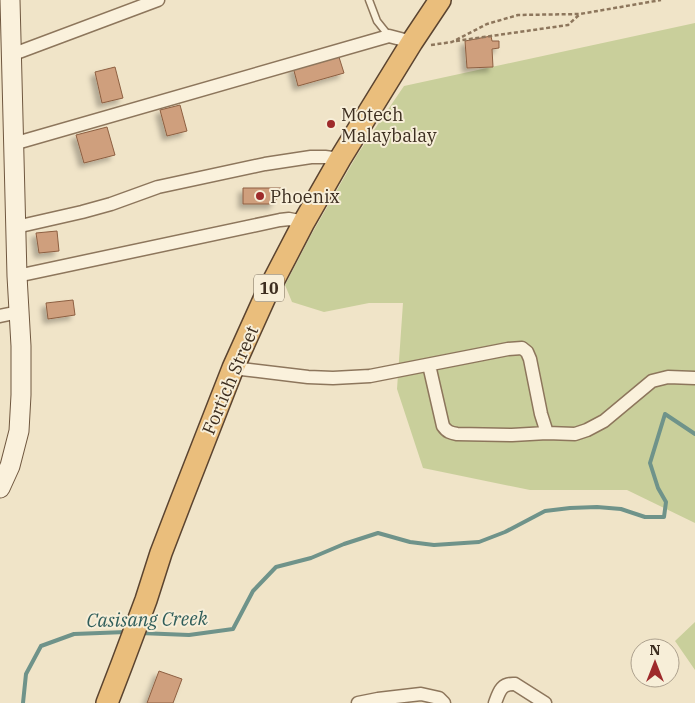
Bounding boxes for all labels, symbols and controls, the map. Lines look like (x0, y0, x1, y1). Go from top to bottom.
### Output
place label: Motech Malaybalay (341, 103, 437, 147)
marker: Motech Malaybalay (325, 118, 337, 130)
place label: Phoenix (270, 185, 340, 208)
marker: Phoenix (254, 190, 266, 202)
road number: 10 (254, 274, 284, 302)
street label: Fortich Street (197, 322, 263, 438)
water label: Casisang Creek (86, 606, 209, 632)
north arrow (630, 638, 680, 688)
text: N (649, 641, 661, 659)

